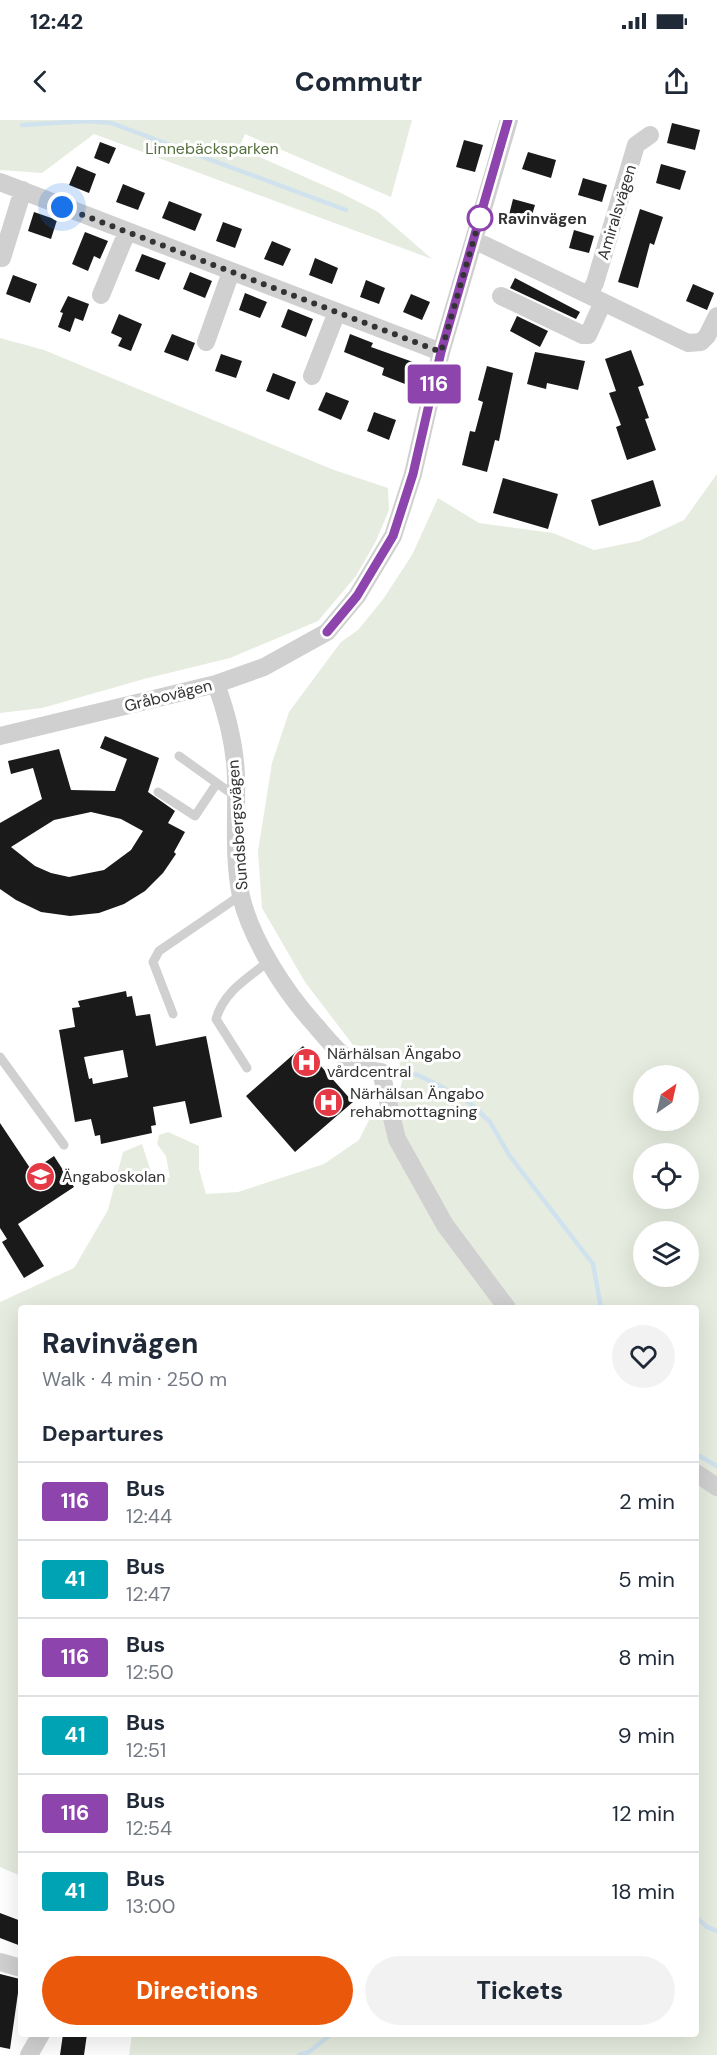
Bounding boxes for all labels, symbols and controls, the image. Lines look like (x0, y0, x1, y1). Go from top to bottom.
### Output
text: 12:42 (30, 7, 83, 36)
text: Commutr (295, 64, 422, 99)
icon: back (24, 65, 57, 98)
icon: share (660, 65, 693, 98)
park label: Linnebäcksparken (145, 138, 279, 159)
street label: Amiralsvägen (592, 162, 641, 262)
your location (47, 192, 77, 222)
marker: Ravinvägen (467, 205, 493, 231)
place label: Ravinvägen (498, 208, 587, 229)
line badge: 116 (400, 364, 468, 404)
text: 116 (420, 370, 448, 398)
street label: Gråbovägen (122, 674, 214, 716)
street label: Sundsbergsvägen (222, 759, 253, 891)
place label: Närhälsan Ängabo vårdcentral (327, 1043, 461, 1082)
hospital icon: Närhälsan Ängabo vårdcentral (290, 1046, 322, 1078)
north arrow (633, 1065, 699, 1131)
map controls (633, 1065, 699, 1287)
place label: Närhälsan Ängabo rehabmottagning (350, 1083, 484, 1122)
hospital icon: Närhälsan Ängabo rehabmottagning (313, 1086, 345, 1118)
button: locate (633, 1143, 699, 1209)
school or university icon: Ängaboskolan (25, 1160, 57, 1192)
place label: Ängaboskolan (62, 1166, 165, 1187)
button: layers (633, 1221, 699, 1287)
text: Ravinvägen (42, 1325, 198, 1362)
button: heart (612, 1325, 675, 1388)
text: Walk · 4 min · 250 m (42, 1366, 227, 1392)
text: Departures (42, 1419, 164, 1448)
text: Bus (126, 1474, 165, 1503)
text: 116 (61, 1487, 89, 1515)
text: 2 min (619, 1487, 675, 1516)
text: 12:44 (126, 1503, 172, 1529)
text: Bus (126, 1552, 165, 1581)
text: 41 (64, 1565, 86, 1593)
text: 5 min (618, 1565, 675, 1594)
text: 12:47 (126, 1581, 171, 1607)
text: Bus (126, 1630, 165, 1659)
text: 116 (61, 1643, 89, 1671)
text: 8 min (618, 1643, 675, 1672)
text: 12:50 (126, 1659, 174, 1685)
text: Bus (126, 1708, 165, 1737)
text: 41 (64, 1721, 86, 1749)
text: 9 min (618, 1721, 675, 1750)
text: 12:51 (126, 1737, 166, 1763)
text: Bus (126, 1786, 165, 1815)
text: 116 (61, 1799, 89, 1827)
text: 12 min (612, 1799, 675, 1828)
text: 12:54 (126, 1815, 172, 1841)
text: Bus (126, 1864, 165, 1893)
text: 41 (64, 1877, 86, 1905)
text: 18 min (611, 1877, 675, 1906)
text: 13:00 (126, 1893, 175, 1919)
button: Directions (42, 1956, 353, 2025)
button: Tickets (365, 1956, 675, 2025)

